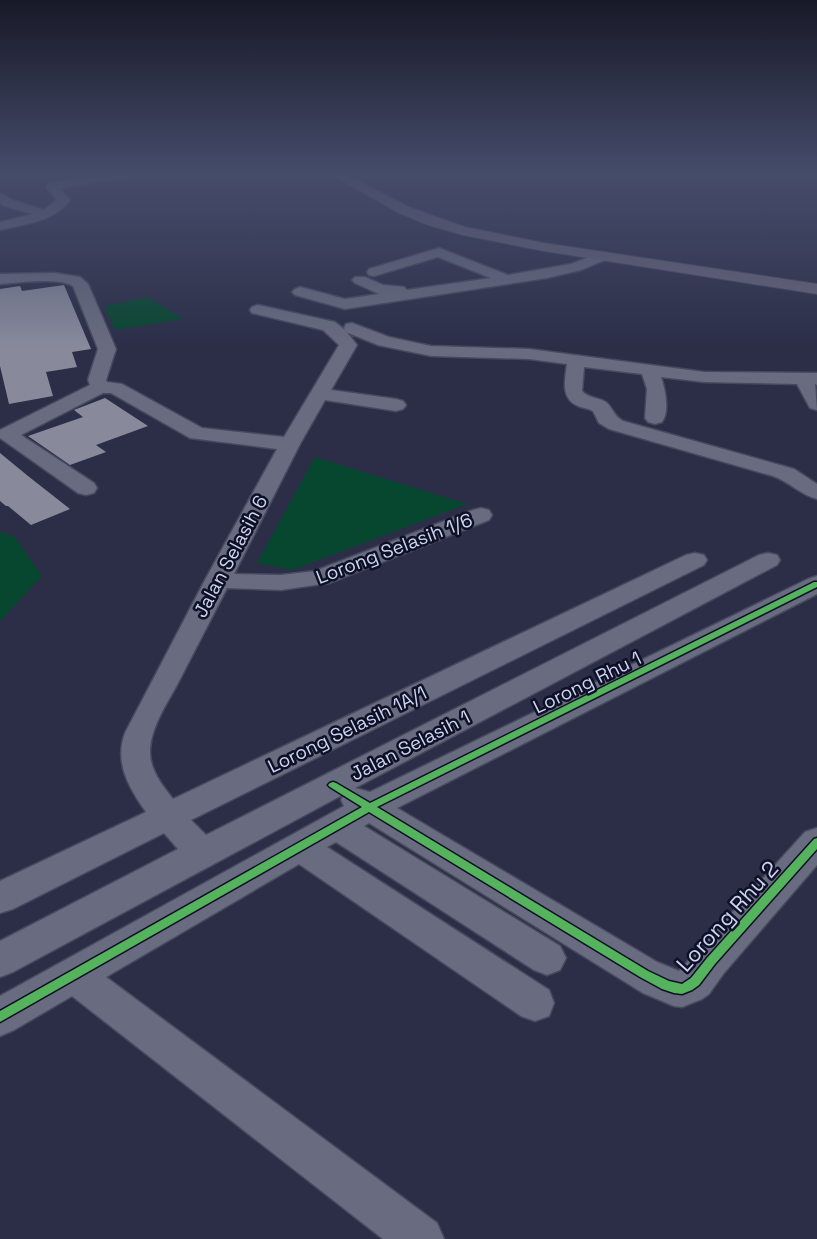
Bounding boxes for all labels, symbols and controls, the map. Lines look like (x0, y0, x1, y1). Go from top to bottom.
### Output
street label: Jalan Selasih 6 (188, 491, 273, 622)
street label: Lorong Selasih 1/6 (312, 507, 476, 590)
street label: Lorong Rhu 1 (529, 646, 645, 719)
street label: Lorong Selasih 1A/1 (264, 680, 431, 779)
street label: Jalan Selasih 1 (346, 704, 474, 786)
street label: Lorong Rhu 2 (670, 855, 784, 977)

